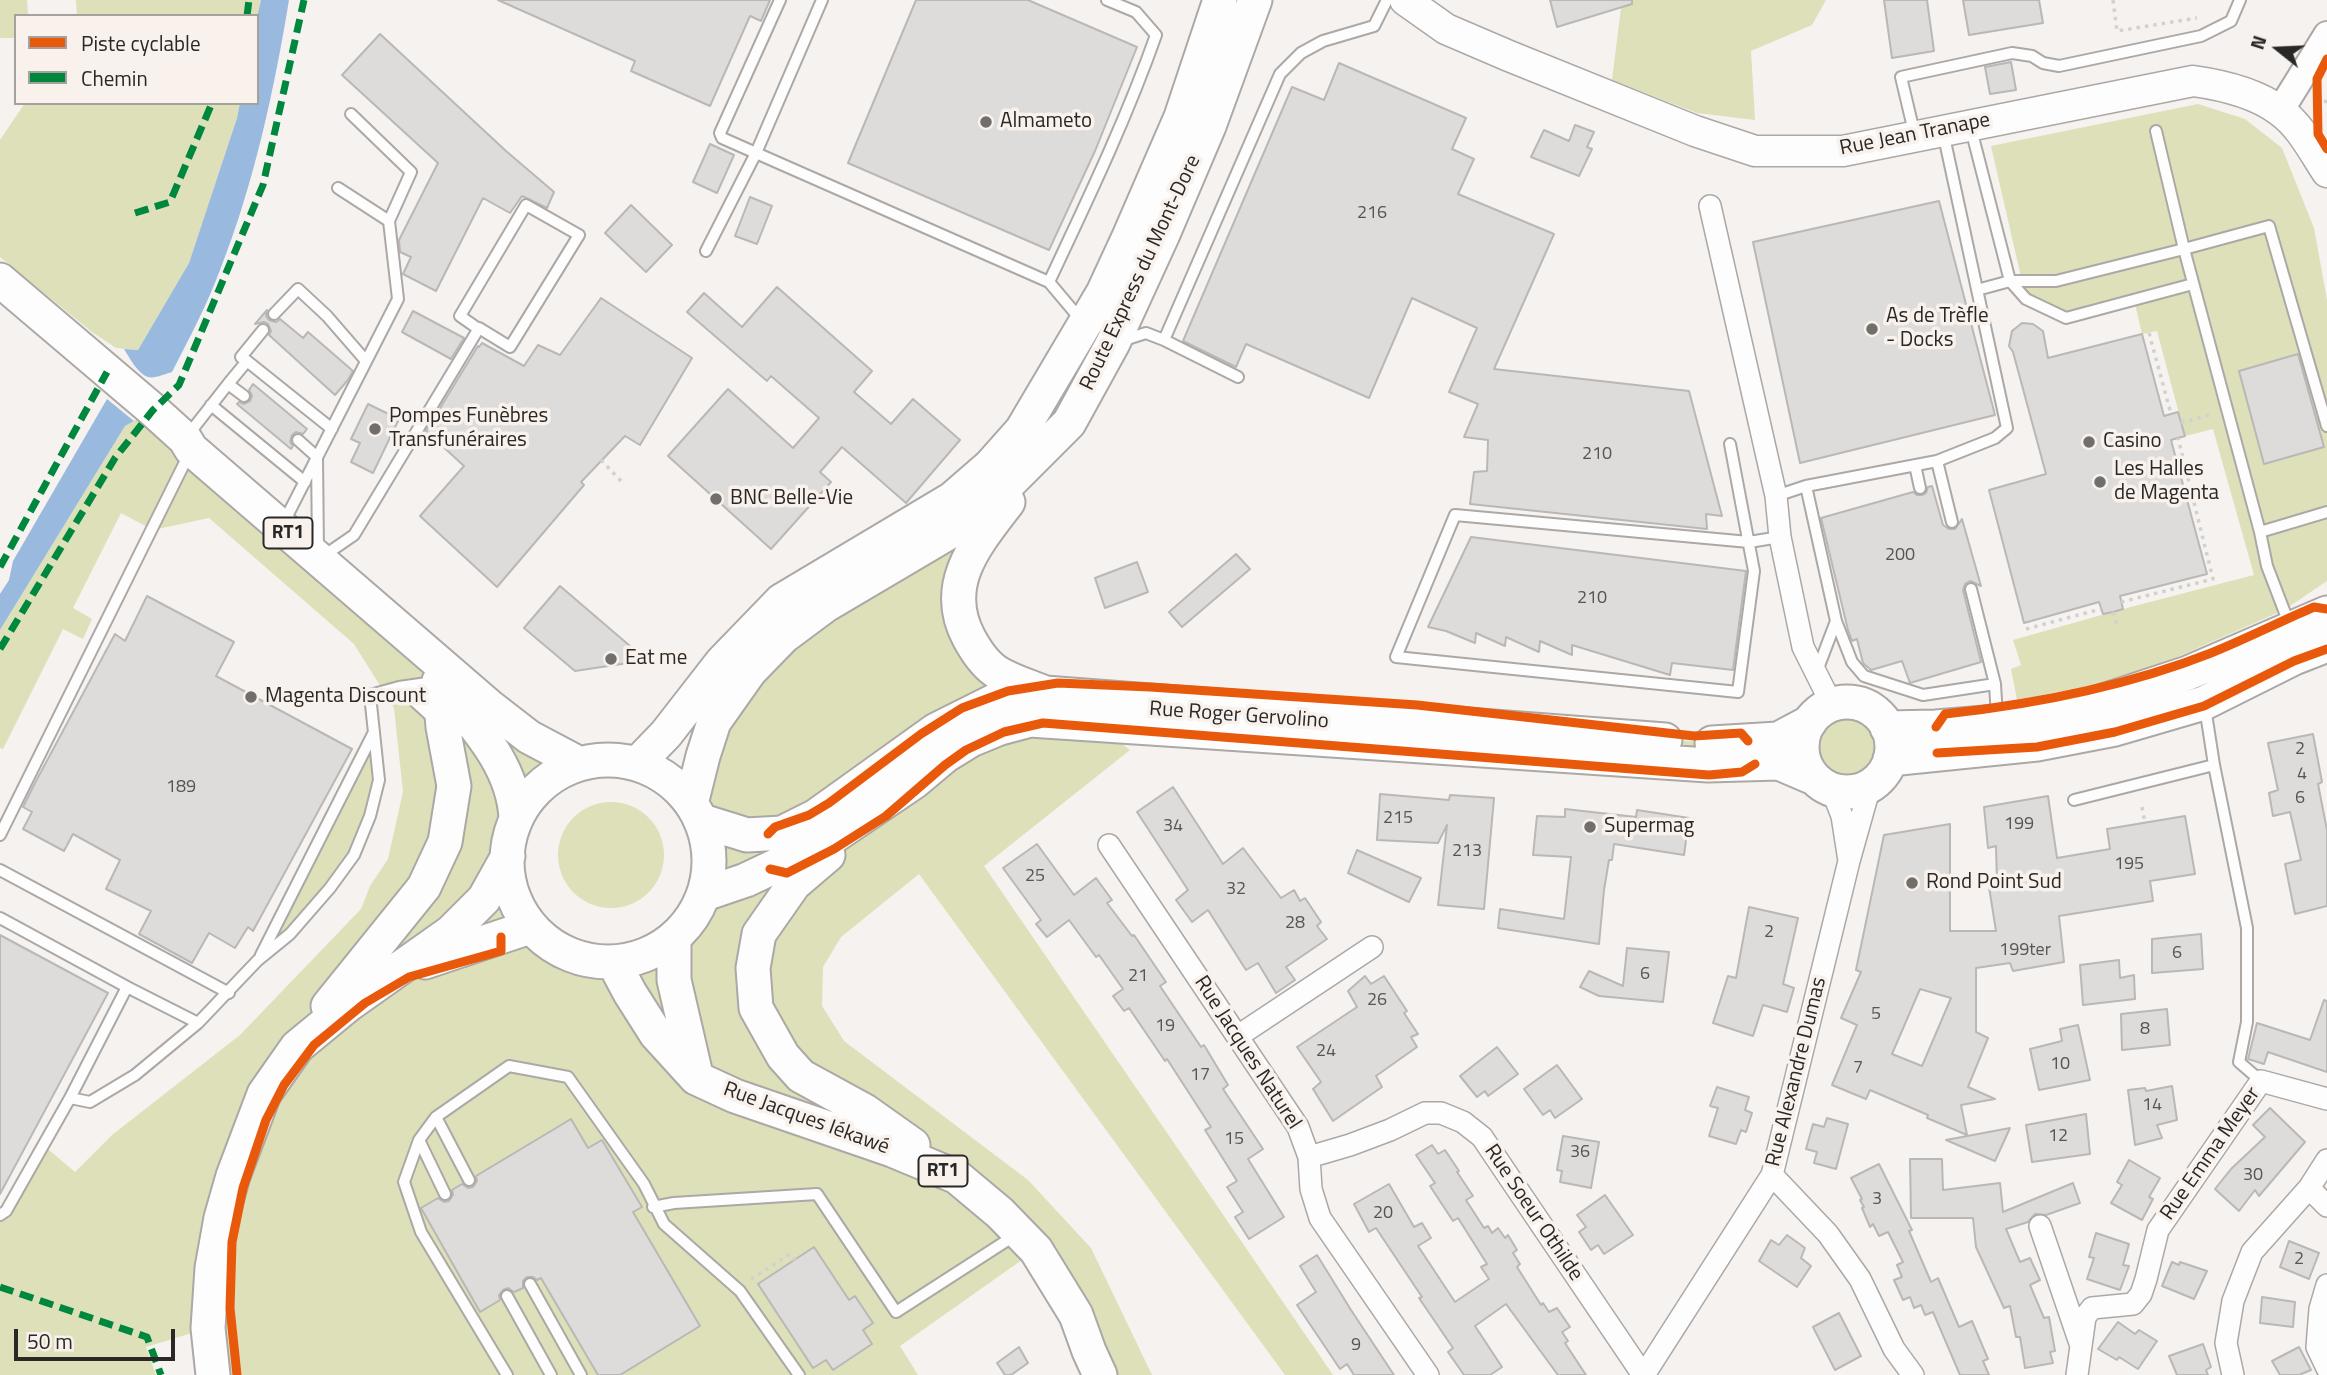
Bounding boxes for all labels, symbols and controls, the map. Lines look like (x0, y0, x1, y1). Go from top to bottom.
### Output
legend (14, 14, 259, 105)
north arrow (2243, 14, 2313, 84)
text: Piste cyclable (81, 27, 201, 59)
text: N (2242, 32, 2273, 53)
text: Chemin (81, 62, 148, 94)
street label: Rue Jean Tranape (1838, 108, 1992, 162)
place label: Almameto (1000, 109, 1092, 135)
marker: Almameto (978, 114, 994, 130)
street label: Route Express du Mont-Dore (1075, 151, 1207, 395)
house number: 216 (1357, 203, 1387, 225)
place label: As de Trèfle - Docks (1886, 304, 1989, 354)
marker: As de Trèfle - Docks (1864, 321, 1880, 337)
place label: Pompes Funèbres Transfunéraires (389, 404, 548, 454)
marker: Pompes Funèbres Transfunéraires (367, 421, 383, 437)
place label: Casino (2103, 429, 2162, 455)
marker: Casino (2081, 434, 2097, 450)
house number: 210 (1582, 444, 1612, 466)
place label: Les Halles de Magenta (2114, 457, 2219, 507)
marker: Les Halles de Magenta (2092, 474, 2108, 490)
place label: BNC Belle-Vie (730, 486, 853, 512)
marker: BNC Belle-Vie (708, 491, 724, 507)
road number: RT1 (264, 518, 312, 548)
house number: 200 (1885, 545, 1915, 567)
house number: 210 (1577, 588, 1607, 610)
place label: Eat me (625, 646, 687, 672)
marker: Eat me (603, 651, 619, 667)
place label: Magenta Discount (265, 684, 426, 710)
marker: Magenta Discount (243, 689, 259, 705)
street label: Rue Roger Gervolino (1148, 697, 1330, 735)
house number: 2 (2295, 739, 2305, 761)
house number: 4 (2297, 764, 2307, 786)
house number: 189 (166, 777, 196, 799)
house number: 6 (2295, 788, 2305, 810)
house number: 215 (1383, 808, 1413, 830)
place label: Supermag (1604, 814, 1694, 840)
house number: 199 (2004, 814, 2034, 836)
house number: 34 (1163, 816, 1183, 838)
marker: Supermag (1582, 819, 1598, 835)
house number: 213 (1452, 841, 1482, 863)
house number: 195 (2114, 854, 2144, 876)
house number: 25 (1025, 866, 1045, 888)
place label: Rond Point Sud (1926, 870, 2062, 896)
marker: Rond Point Sud (1904, 875, 1920, 891)
house number: 32 (1226, 879, 1246, 901)
house number: 28 (1285, 913, 1305, 935)
house number: 2 (1764, 922, 1774, 944)
house number: 199ter (1999, 940, 2051, 962)
house number: 6 (2172, 943, 2182, 965)
house number: 6 (1640, 964, 1650, 986)
house number: 21 (1128, 966, 1148, 988)
street label: Rue Jacques Naturel (1188, 972, 1306, 1134)
street label: Rue Alexandre Dumas (1761, 975, 1833, 1169)
house number: 26 (1367, 990, 1387, 1012)
house number: 5 (1871, 1004, 1881, 1026)
house number: 19 (1155, 1016, 1175, 1038)
house number: 8 (2140, 1019, 2150, 1041)
house number: 24 (1316, 1041, 1336, 1063)
house number: 10 (2050, 1054, 2070, 1076)
house number: 7 (1853, 1058, 1863, 1080)
house number: 17 (1190, 1065, 1210, 1087)
street label: Rue Jacques Iékawé (720, 1077, 892, 1161)
street label: Rue Emma Meyer (2156, 1083, 2266, 1225)
house number: 14 (2142, 1095, 2162, 1117)
house number: 12 (2048, 1126, 2068, 1148)
house number: 15 (1224, 1129, 1244, 1151)
street label: Rue Soeur Othilde (1478, 1140, 1588, 1286)
house number: 36 (1570, 1142, 1590, 1164)
road number: RT1 (918, 1156, 968, 1186)
house number: 30 (2243, 1165, 2263, 1187)
house number: 3 (1872, 1189, 1882, 1211)
house number: 20 (1373, 1203, 1393, 1225)
house number: 2 (2294, 1249, 2304, 1271)
scale bar (18, 1316, 178, 1360)
text: 50 m (27, 1325, 73, 1357)
house number: 9 (1351, 1335, 1361, 1357)

